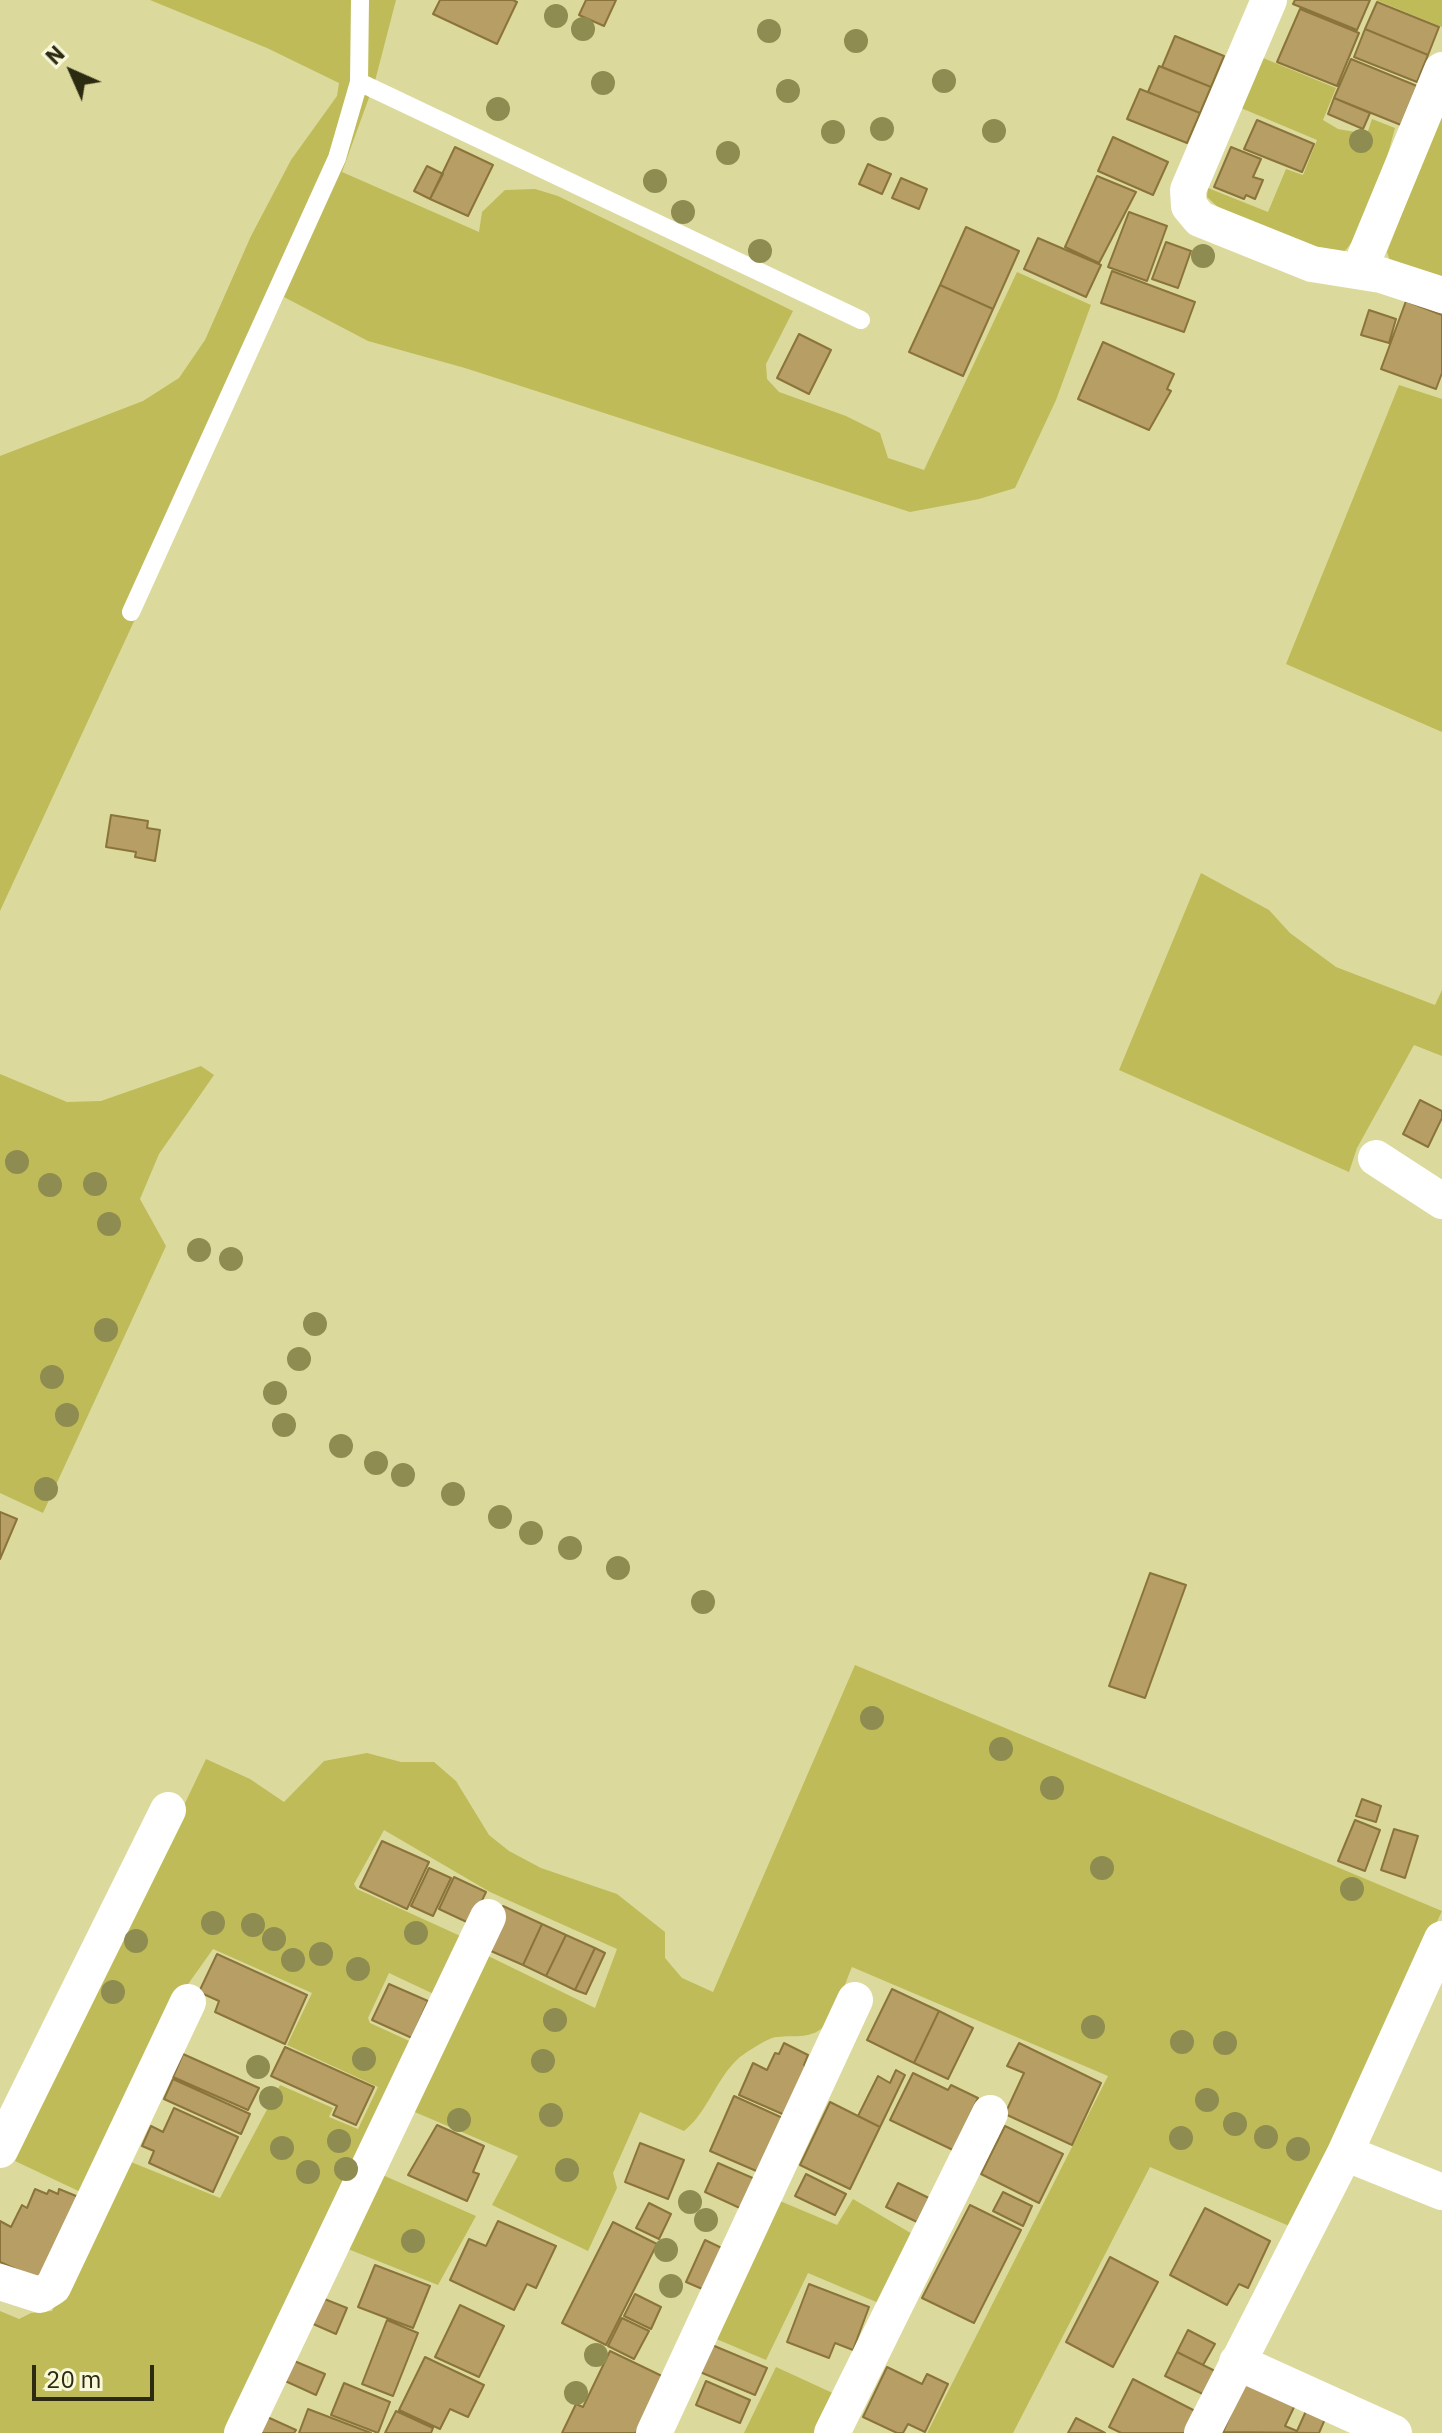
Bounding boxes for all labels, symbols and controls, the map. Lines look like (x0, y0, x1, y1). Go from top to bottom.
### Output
north arrow (32, 32, 112, 112)
text: N (39, 39, 71, 71)
scale bar (36, 2349, 158, 2399)
text: 20 m (46, 2363, 101, 2395)

